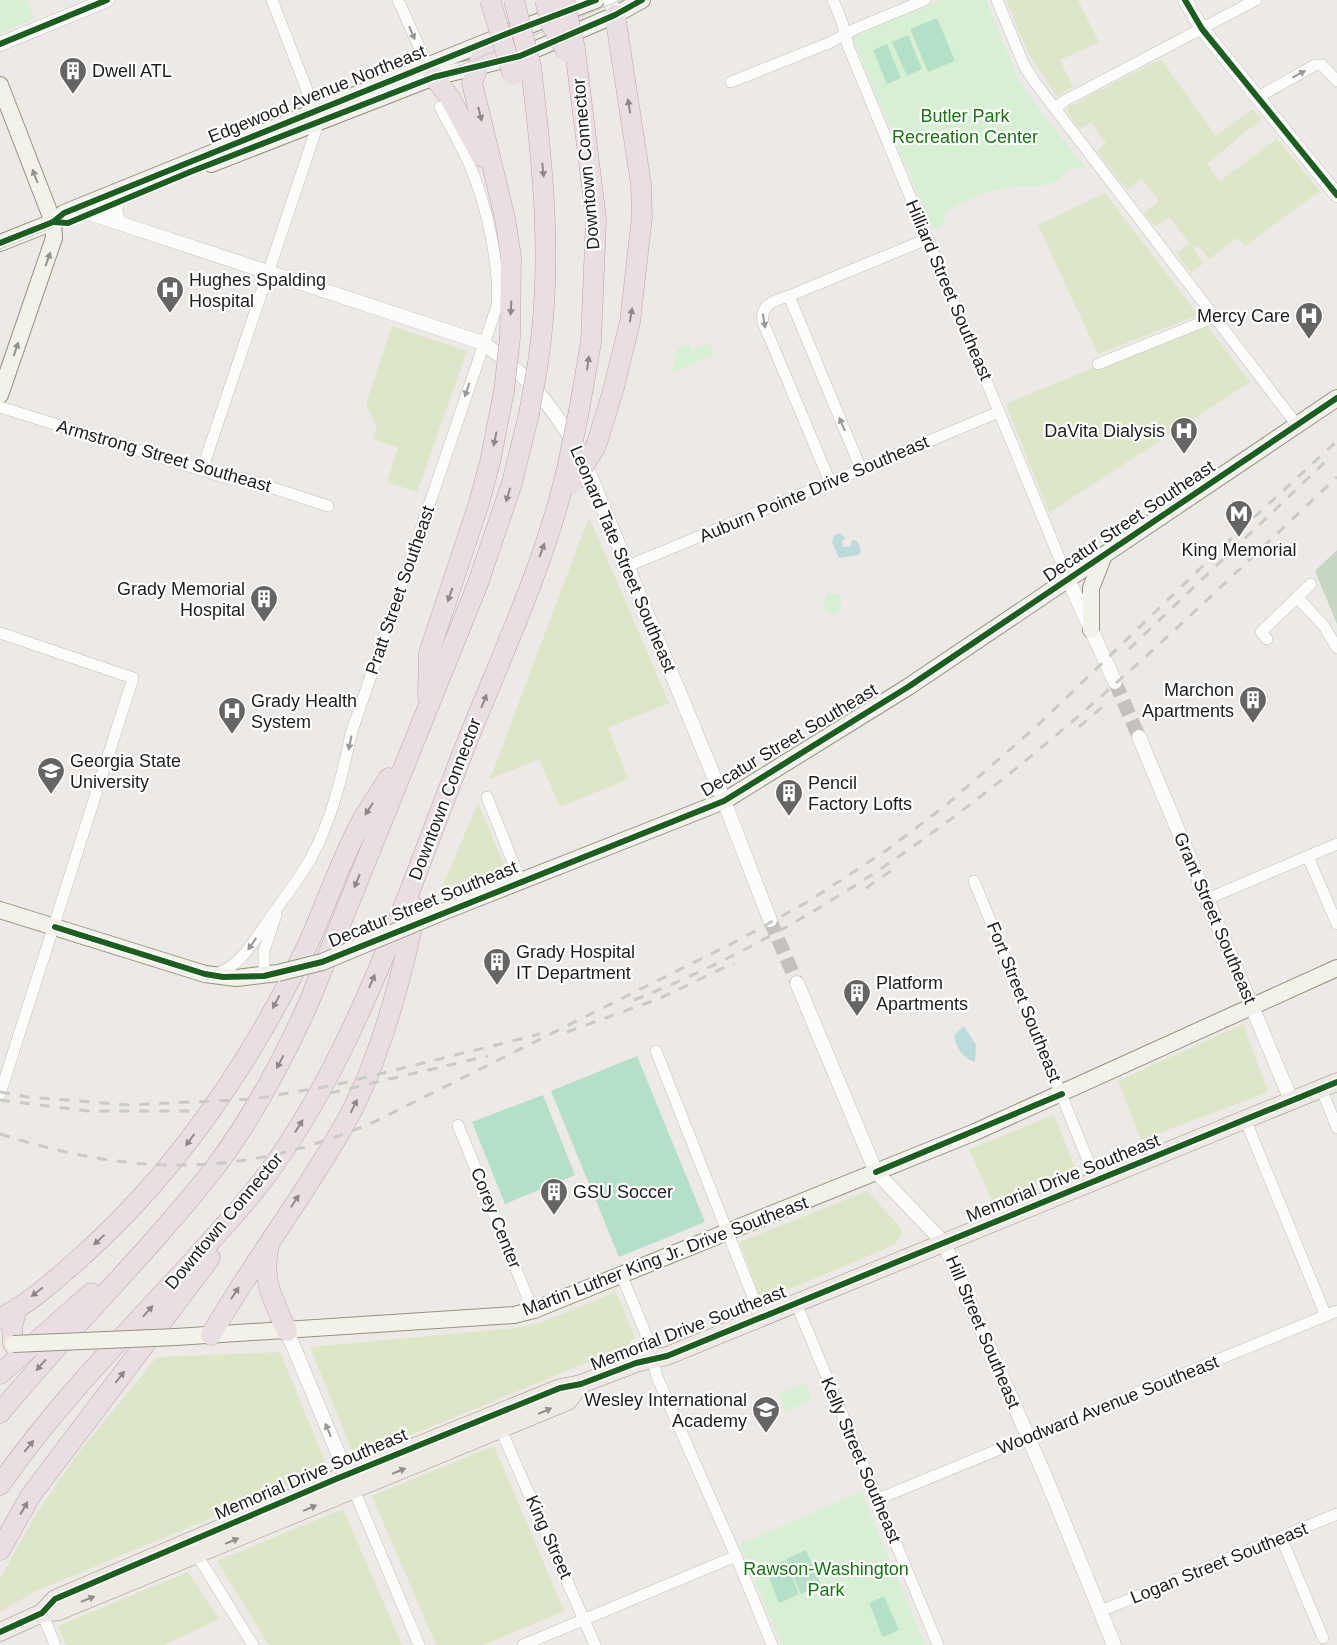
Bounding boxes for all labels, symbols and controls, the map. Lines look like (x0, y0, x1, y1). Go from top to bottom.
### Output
one-way arrow (408, 26, 416, 41)
street label: Edgewood Avenue Northeast (205, 41, 429, 147)
building icon: Dwell ATL (58, 56, 88, 95)
place label: Dwell ATL (92, 61, 172, 81)
one-way arrow (1292, 70, 1306, 78)
street label: Downtown Connector (569, 77, 603, 251)
one-way arrow (625, 97, 633, 113)
park label: Butler Park Recreation Center (892, 106, 1038, 147)
one-way arrow (476, 107, 484, 122)
one-way arrow (539, 163, 547, 179)
one-way arrow (31, 169, 38, 184)
street label: Hilliard Street Southeast (902, 197, 996, 383)
one-way arrow (45, 251, 52, 266)
place label: Hughes Spalding Hospital (189, 270, 326, 311)
hospital icon: Hughes Spalding Hospital (155, 275, 185, 314)
one-way arrow (507, 301, 515, 317)
hospital icon: Mercy Care (1294, 301, 1324, 340)
place label: Mercy Care (1197, 306, 1290, 326)
one-way arrow (627, 307, 635, 322)
one-way arrow (761, 314, 769, 330)
one-way arrow (13, 342, 20, 357)
one-way arrow (584, 355, 592, 371)
one-way arrow (463, 382, 471, 397)
street label: Armstrong Street Southeast (54, 416, 274, 496)
hospital icon: DaVita Dialysis (1169, 416, 1199, 455)
one-way arrow (838, 417, 846, 432)
place label: DaVita Dialysis (1044, 421, 1165, 441)
one-way arrow (491, 431, 499, 447)
street label: Auburn Pointe Drive Southeast (696, 432, 932, 546)
street label: Leonard Tate Street Southeast (566, 443, 680, 675)
street label: Decatur Street Southeast (1040, 456, 1218, 586)
one-way arrow (504, 488, 512, 503)
metro station icon: King Memorial (1224, 499, 1254, 538)
street label: Pratt Street Southeast (362, 503, 438, 677)
place label: King Memorial (1181, 540, 1297, 560)
one-way arrow (539, 542, 546, 557)
place label: Grady Memorial Hospital (117, 579, 245, 620)
building icon: Grady Memorial Hospital (249, 584, 279, 623)
one-way arrow (445, 588, 453, 603)
street label: Decatur Street Southeast (697, 679, 881, 801)
place label: Marchon Apartments (1142, 680, 1234, 721)
building icon: Marchon Apartments (1238, 685, 1268, 724)
place label: Grady Health System (251, 691, 357, 732)
one-way arrow (480, 694, 488, 708)
hospital icon: Grady Health System (217, 696, 247, 735)
street label: Downtown Connector (405, 715, 485, 883)
one-way arrow (345, 735, 353, 751)
place label: Georgia State University (70, 751, 181, 792)
school or university icon: Georgia State University (36, 756, 66, 795)
place label: Pencil Factory Lofts (808, 773, 912, 814)
building icon: Pencil Factory Lofts (774, 778, 804, 817)
one-way arrow (365, 802, 374, 815)
street label: Grant Street Southeast (1170, 829, 1260, 1007)
street label: Decatur Street Southeast (326, 857, 520, 951)
one-way arrow (353, 874, 361, 888)
street label: Fort Street Southeast (983, 919, 1065, 1085)
one-way arrow (247, 937, 257, 951)
place label: Grady Hospital IT Department (516, 942, 635, 983)
building icon: Grady Hospital IT Department (482, 947, 512, 986)
place label: Platform Apartments (876, 973, 968, 1014)
one-way arrow (369, 974, 377, 988)
building icon: Platform Apartments (842, 978, 872, 1017)
one-way arrow (272, 995, 280, 1010)
one-way arrow (275, 1056, 284, 1069)
one-way arrow (350, 1099, 358, 1113)
one-way arrow (294, 1119, 303, 1132)
street label: Memorial Drive Southeast (963, 1130, 1163, 1226)
one-way arrow (184, 1133, 195, 1146)
street label: Downtown Connector (161, 1149, 287, 1293)
street label: Corey Center (467, 1165, 525, 1271)
building icon: GSU Soccer (539, 1177, 569, 1216)
place label: GSU Soccer (573, 1182, 673, 1202)
street label: Martin Luther King Jr. Drive Southeast (519, 1192, 811, 1320)
one-way arrow (291, 1195, 300, 1208)
one-way arrow (94, 1234, 106, 1246)
street label: Hill Street Southeast (942, 1253, 1024, 1411)
street label: Memorial Drive Southeast (588, 1282, 788, 1374)
one-way arrow (231, 1286, 240, 1300)
one-way arrow (30, 1287, 44, 1297)
one-way arrow (142, 1305, 154, 1317)
street label: Woodward Avenue Southeast (995, 1351, 1221, 1459)
one-way arrow (35, 1359, 46, 1372)
one-way arrow (114, 1371, 125, 1384)
street label: Kelly Street Southeast (817, 1374, 905, 1546)
place label: Wesley International Academy (584, 1390, 747, 1431)
school or university icon: Wesley International Academy (751, 1395, 781, 1434)
one-way arrow (538, 1407, 552, 1415)
one-way arrow (324, 1423, 332, 1437)
street label: Memorial Drive Southeast (212, 1424, 410, 1524)
one-way arrow (24, 1440, 35, 1453)
one-way arrow (392, 1467, 406, 1475)
street label: King Street (522, 1492, 576, 1582)
one-way arrow (20, 1501, 28, 1515)
one-way arrow (303, 1503, 317, 1511)
street label: Logan Street Southeast (1128, 1518, 1310, 1608)
one-way arrow (225, 1536, 239, 1544)
park label: Rawson-Washington Park (743, 1559, 909, 1600)
one-way arrow (81, 1595, 96, 1603)

